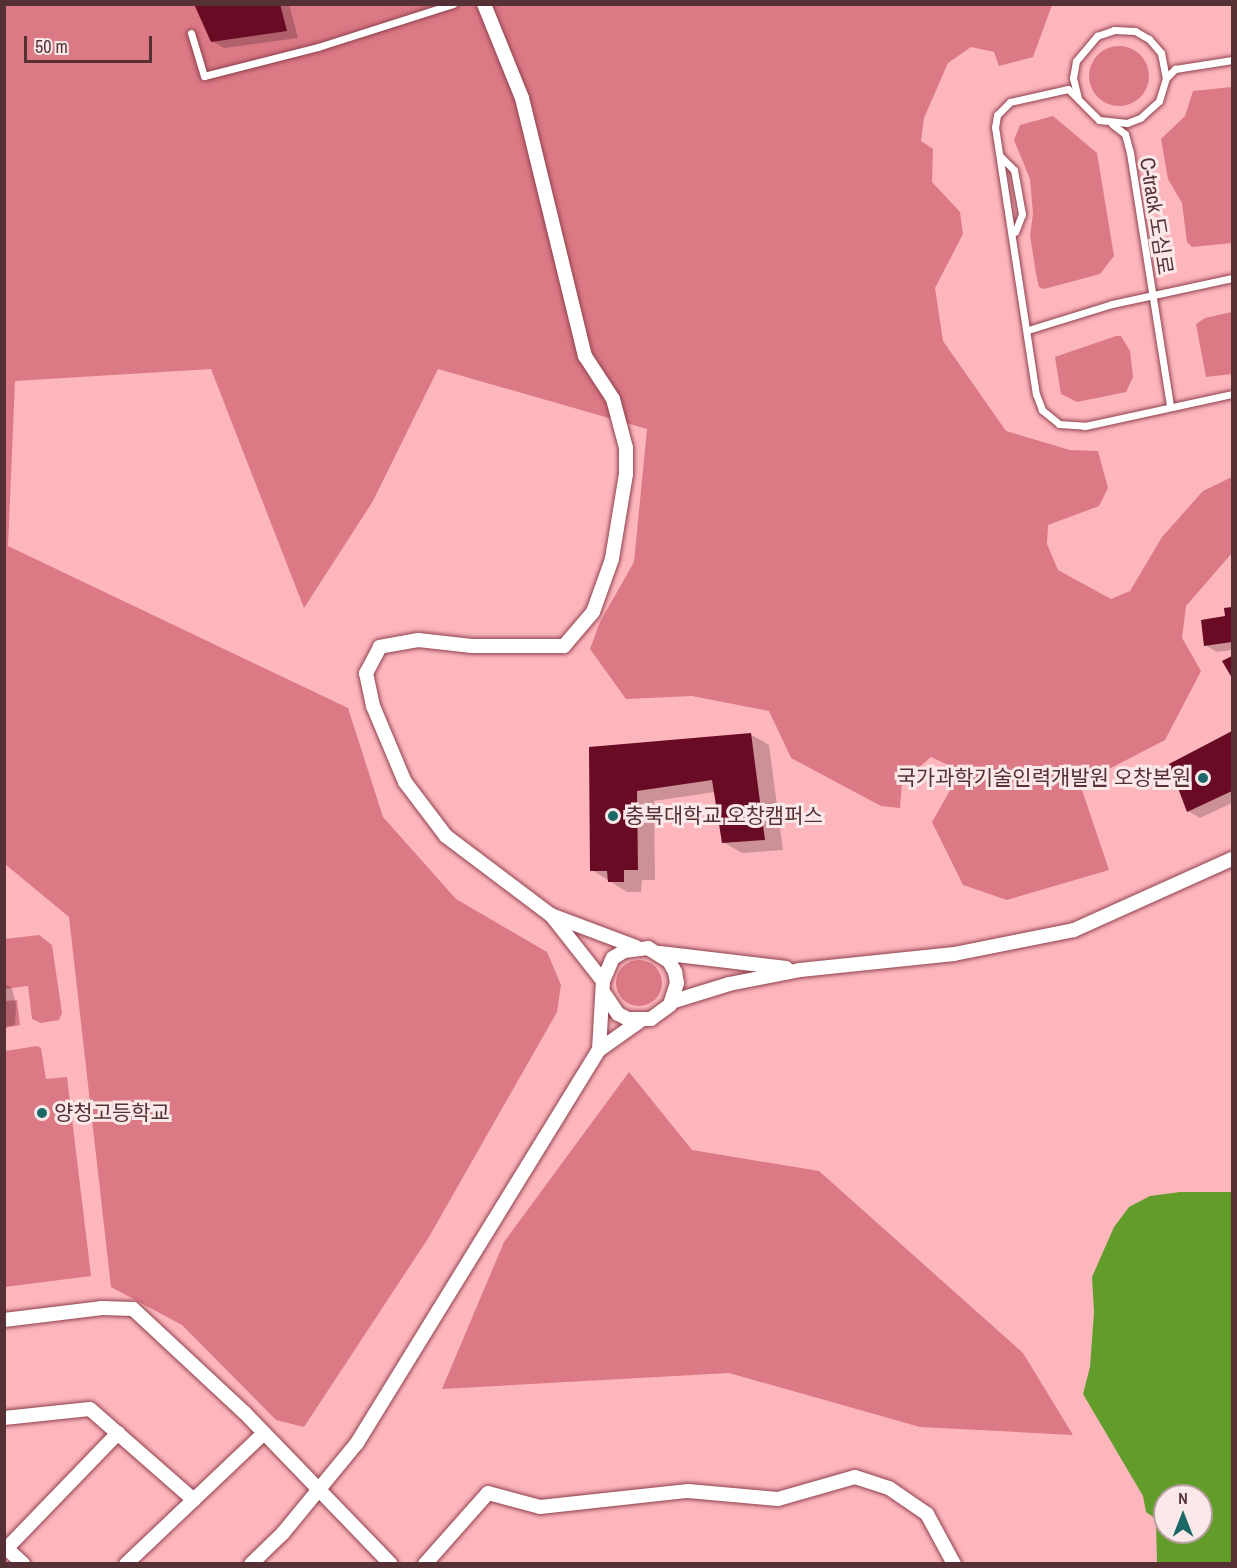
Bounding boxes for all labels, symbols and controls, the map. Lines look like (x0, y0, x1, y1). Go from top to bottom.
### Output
scale bar (27, 24, 154, 62)
text: 50 m (35, 34, 68, 59)
street label: C-track 도심로 (1134, 156, 1178, 276)
place label: 국가과학기술인력개발원 오창본원 (896, 765, 1191, 791)
marker: 국가과학기술인력개발원 오창본원 (1196, 771, 1210, 785)
place label: 충북대학교 오창캠퍼스 (625, 803, 823, 829)
marker: 충북대학교 오창캠퍼스 (606, 809, 620, 823)
place label: 양청고등학교 (54, 1100, 170, 1126)
marker: 양청고등학교 (35, 1106, 49, 1120)
north arrow (1153, 1484, 1213, 1544)
text: N (1178, 1487, 1188, 1509)

